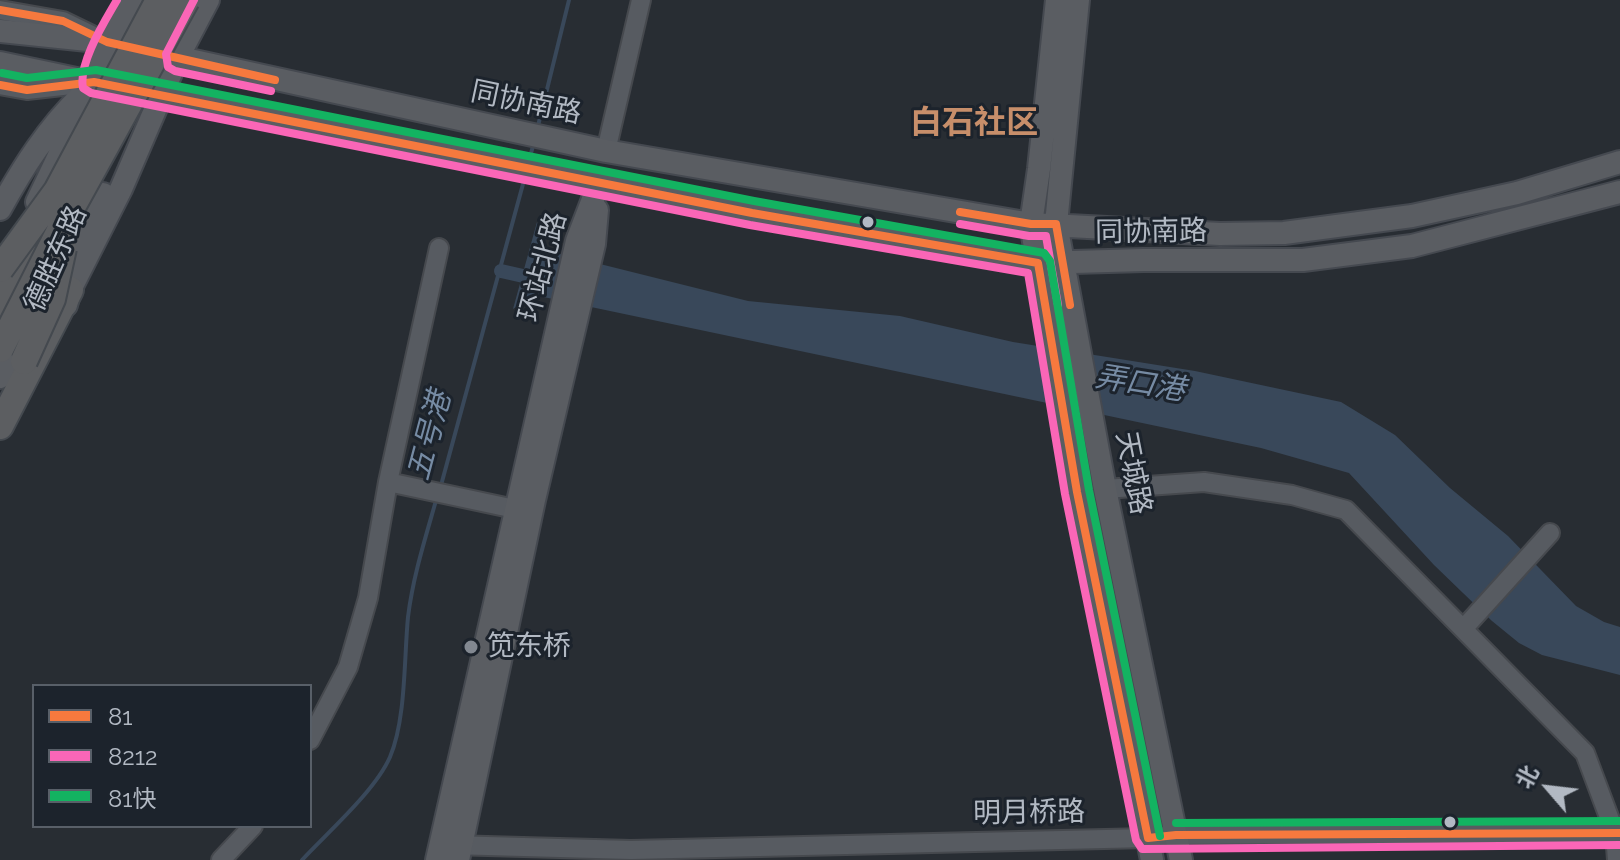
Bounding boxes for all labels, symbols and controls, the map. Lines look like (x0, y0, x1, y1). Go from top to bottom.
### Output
street label: 同协南路 (468, 75, 584, 131)
district label: 白石社区 (910, 104, 1038, 142)
street label: 德胜东路 (18, 201, 94, 317)
street label: 环站北路 (512, 209, 574, 325)
unlabelled marker (860, 214, 876, 230)
street label: 同协南路 (1095, 214, 1207, 250)
water label: 弄口港 (1093, 359, 1187, 409)
water label: 五号港 (401, 388, 459, 484)
street label: 天城路 (1108, 429, 1158, 517)
place label: 笕东桥 (487, 630, 571, 664)
marker: 笕东桥 (462, 638, 480, 656)
legend (32, 684, 312, 828)
text: 81 (108, 702, 133, 731)
text: 8212 (108, 742, 158, 771)
north arrow (1508, 748, 1588, 828)
text: 北 (1510, 761, 1543, 793)
text: 81快 (108, 784, 157, 813)
street label: 明月桥路 (973, 795, 1085, 831)
unlabelled marker (1442, 814, 1458, 830)

